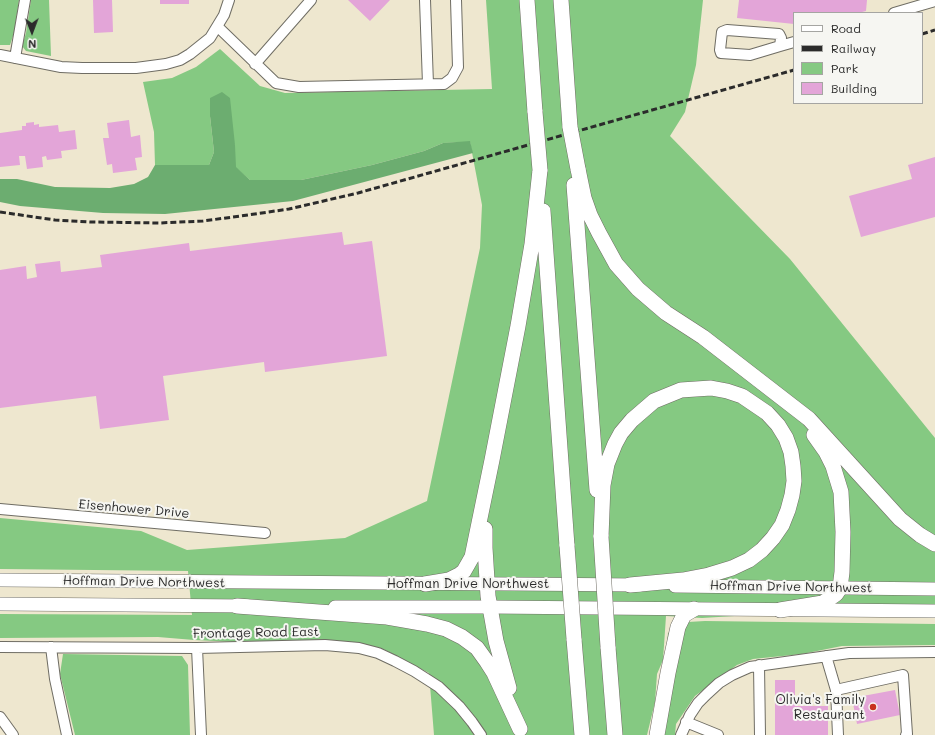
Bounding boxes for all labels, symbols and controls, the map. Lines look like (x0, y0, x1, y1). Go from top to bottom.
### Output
north arrow (12, 12, 52, 52)
legend (793, 12, 923, 104)
text: Road (831, 20, 861, 36)
text: N (28, 37, 37, 52)
text: Railway (831, 40, 876, 56)
text: Park (831, 60, 858, 76)
text: Building (831, 80, 877, 96)
street label: Eisenhower Drive (78, 496, 190, 522)
street label: Hoffman Drive Northwest (63, 573, 225, 591)
street label: Hoffman Drive Northwest (387, 576, 549, 592)
street label: Hoffman Drive Northwest (710, 578, 872, 596)
street label: Frontage Road East (193, 624, 319, 642)
place label: Olivia's Family Restaurant (775, 692, 865, 723)
marker: Olivia's Family Restaurant (868, 702, 878, 712)

